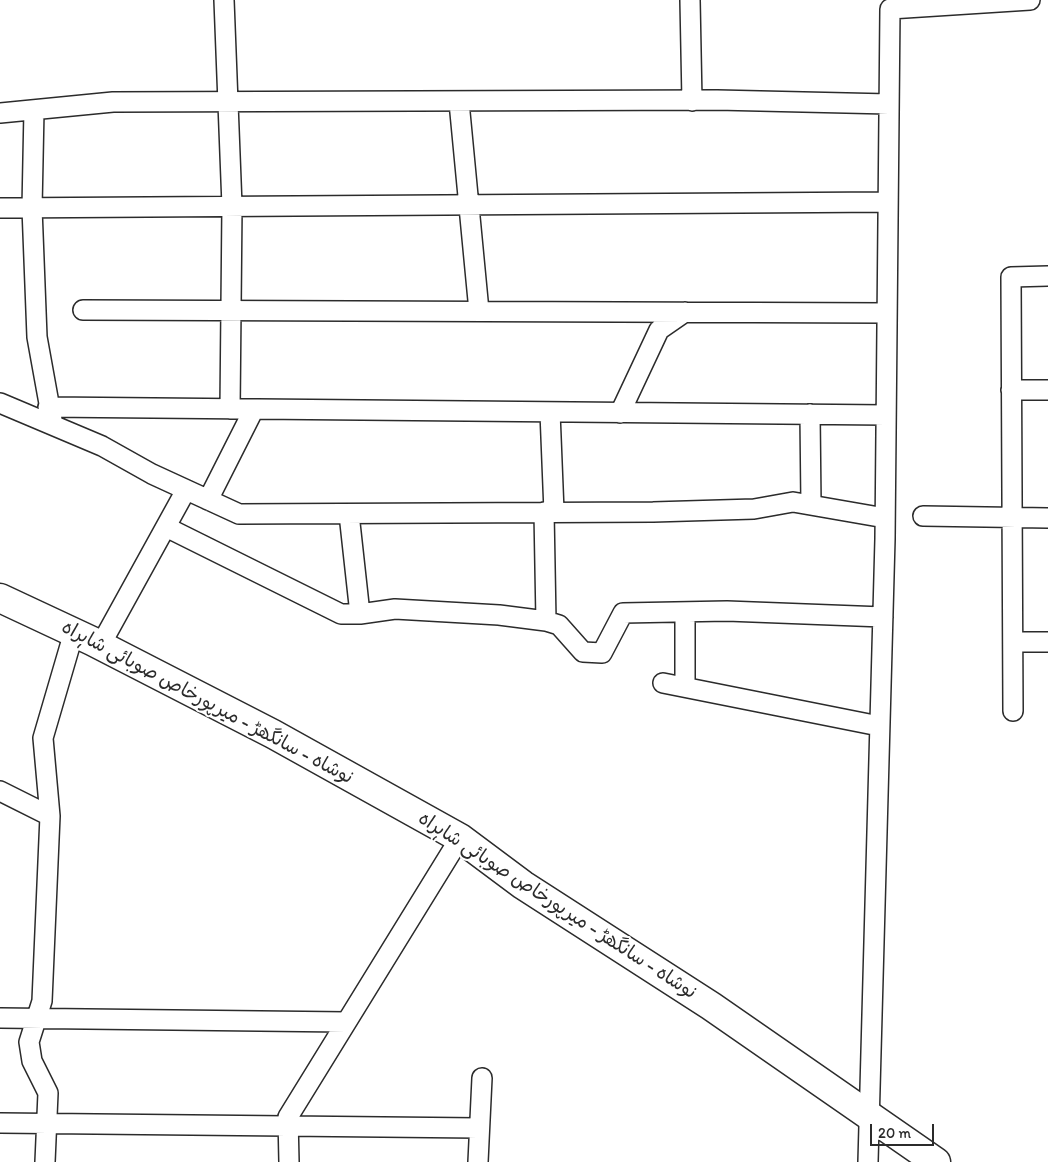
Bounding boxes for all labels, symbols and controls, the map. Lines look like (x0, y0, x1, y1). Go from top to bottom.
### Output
street label: نوشاہ - سانگھڑ - میرپورخاص صوبائی شاہراہ (57, 616, 357, 790)
street label: نوشاہ - سانگھڑ - میرپورخاص صوبائی شاہراہ (414, 807, 700, 1005)
scale bar (873, 1114, 937, 1146)
text: 20 m (878, 1124, 911, 1142)

